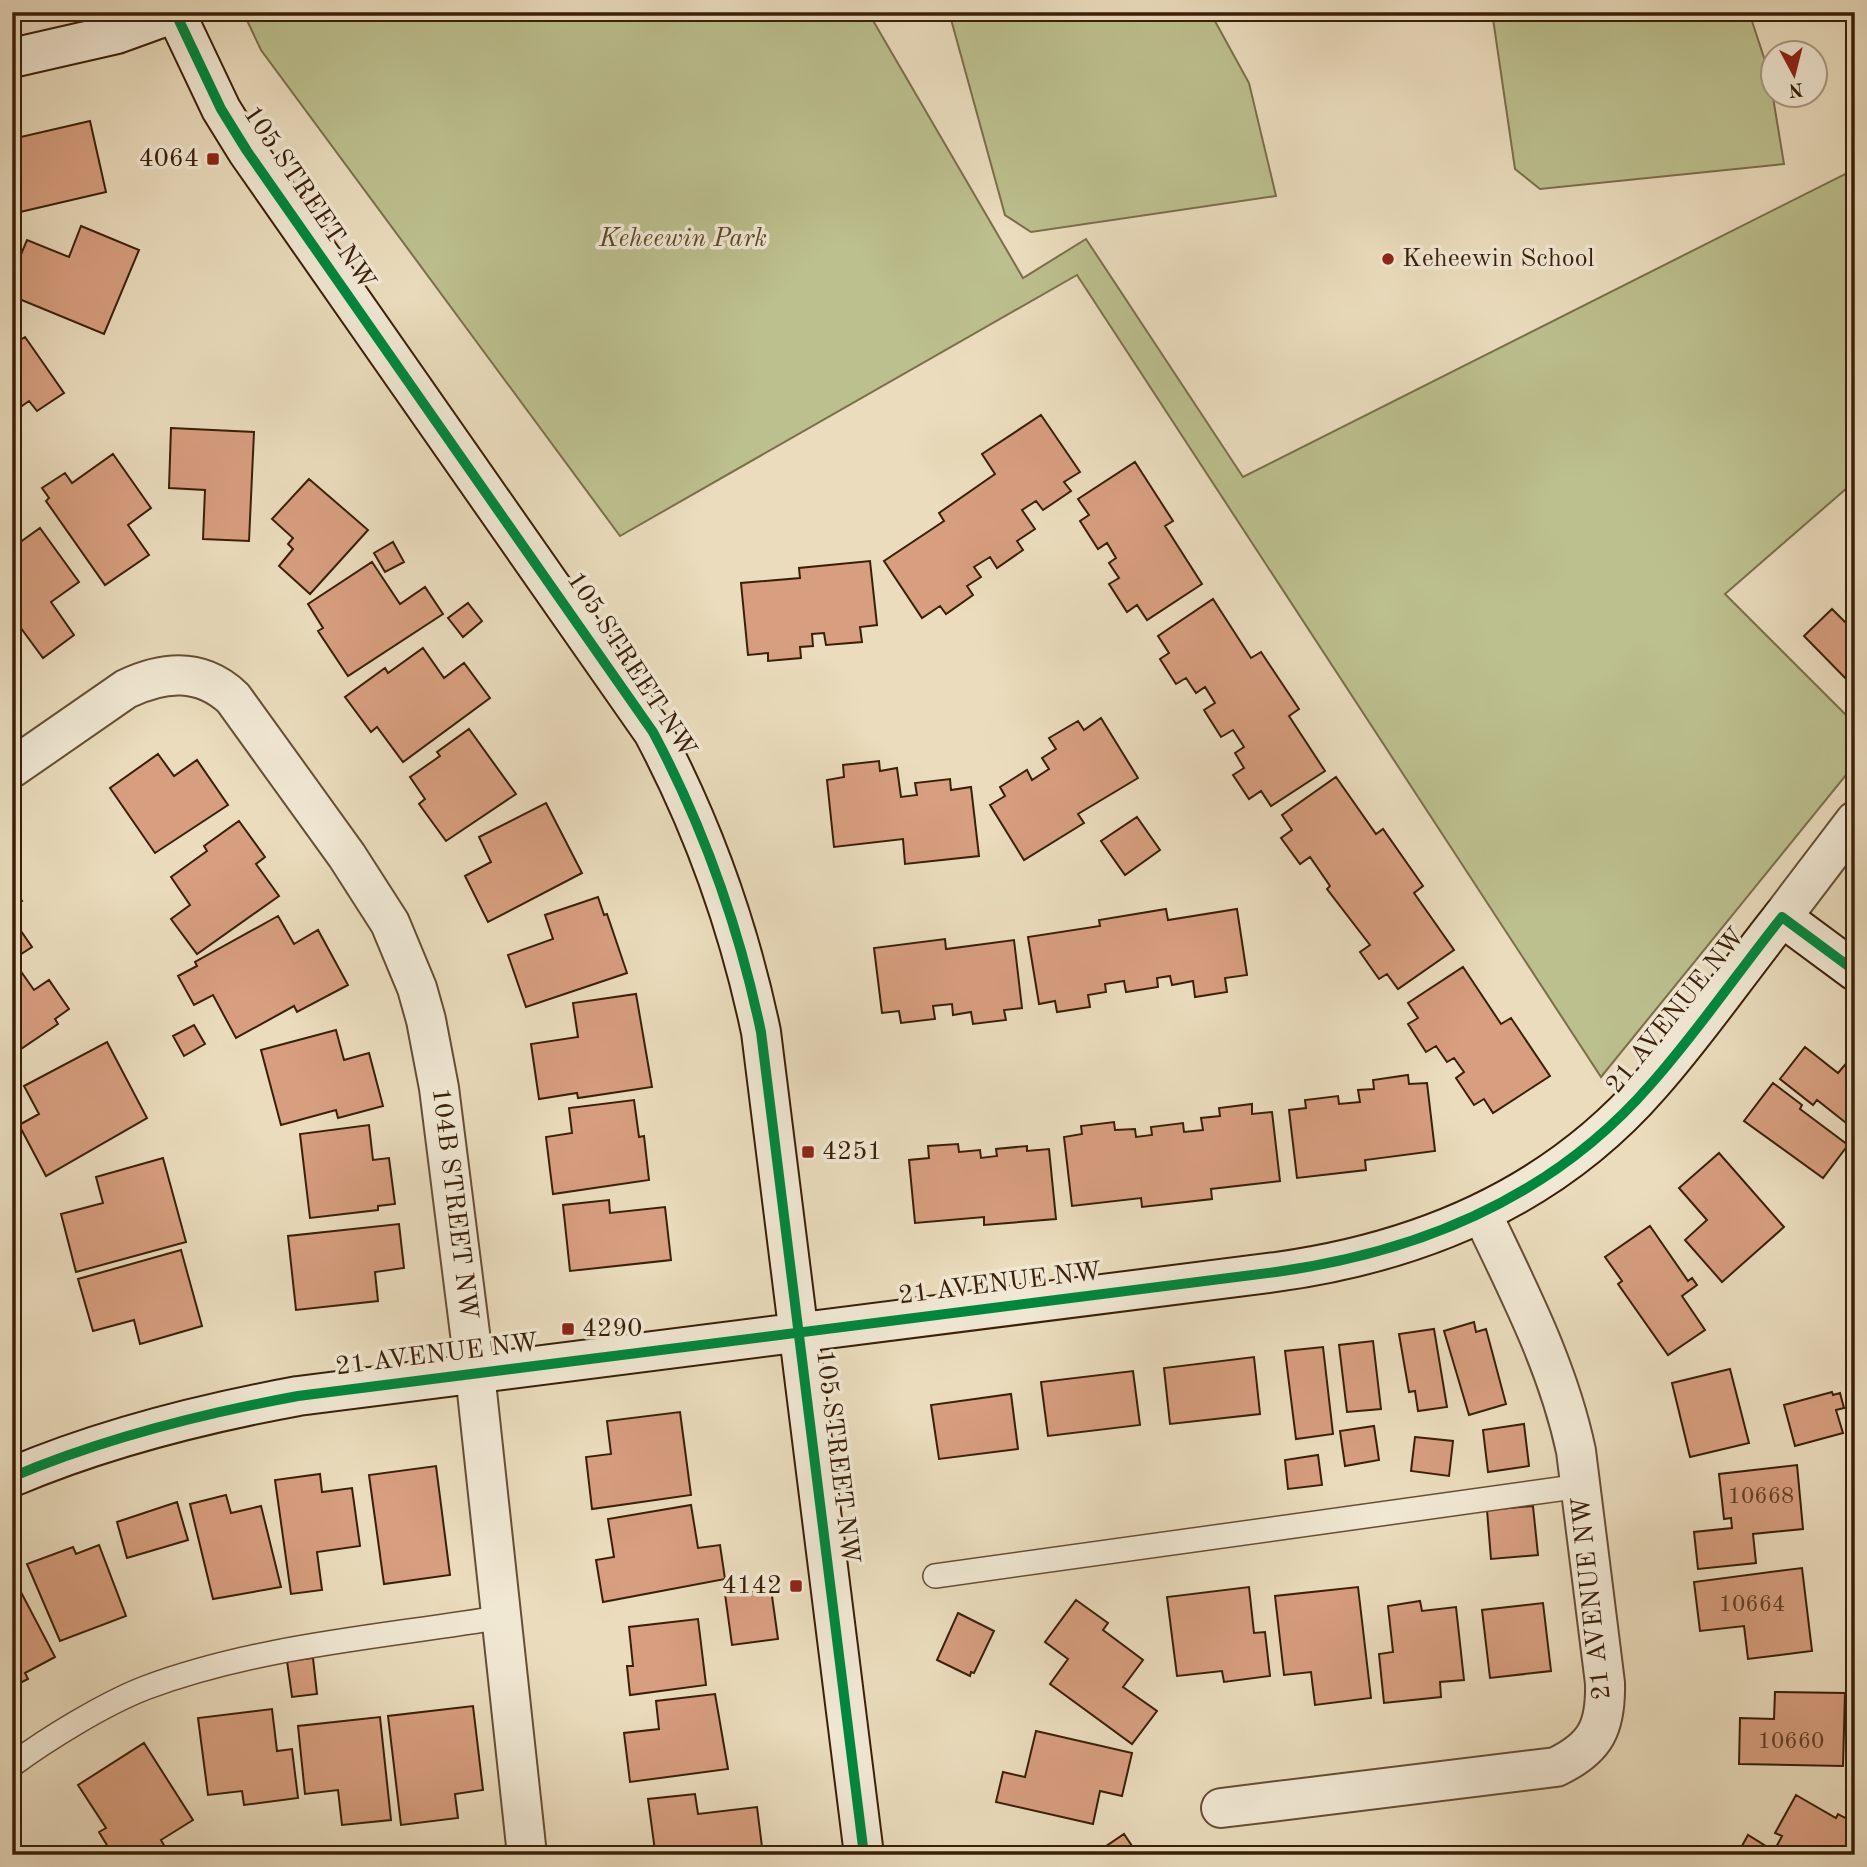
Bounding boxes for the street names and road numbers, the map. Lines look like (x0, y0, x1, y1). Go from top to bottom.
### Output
street label: 105 STREET NW (238, 101, 380, 295)
street label: 105 STREET NW (561, 568, 701, 763)
street label: 21 AVENUE NW (1602, 923, 1751, 1099)
street label: 104B STREET NW (427, 1087, 481, 1322)
street label: 21 AVENUE NW (897, 1259, 1103, 1309)
street label: 21 AVENUE NW (334, 1330, 540, 1380)
street label: 105 STREET NW (811, 1349, 863, 1566)
street label: 21 AVENUE NW (1568, 1495, 1616, 1701)

